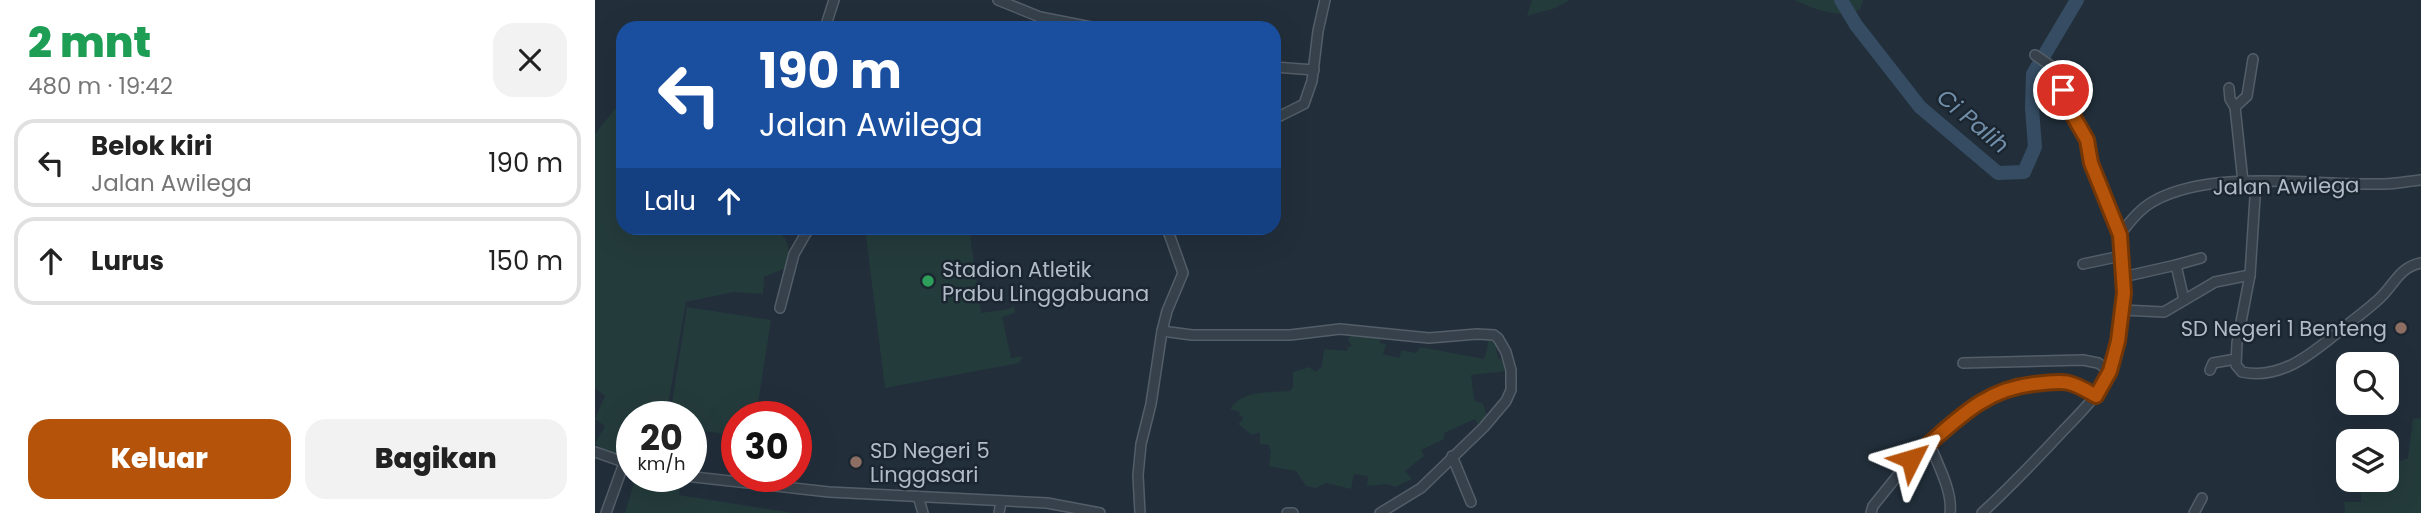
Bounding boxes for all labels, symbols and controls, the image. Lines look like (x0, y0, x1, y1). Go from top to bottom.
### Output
text: 2 mnt (28, 13, 151, 72)
button: close (493, 23, 567, 97)
text: 190 m (759, 37, 902, 105)
icon: left (644, 49, 735, 140)
pin (2033, 60, 2093, 120)
text: 480 m · 19:42 (28, 70, 173, 102)
icon: arrive (2044, 71, 2082, 109)
water label: Ci Palih (1930, 81, 2016, 161)
text: Jalan Awilega (759, 102, 983, 147)
text: Belok kiri (91, 128, 213, 164)
icon: left (32, 144, 70, 182)
text: 190 m (488, 145, 563, 181)
text: Jalan Awilega (91, 167, 252, 199)
street label: Jalan Awilega (2212, 170, 2360, 202)
icon: ahead (710, 182, 748, 220)
text: Lalu (644, 183, 696, 219)
icon: ahead (32, 242, 70, 280)
text: Lurus (91, 243, 164, 279)
text: 150 m (488, 243, 563, 279)
place label: Stadion Atletik Prabu Linggabuana (942, 255, 1149, 308)
marker: Stadion Atletik Prabu Linggabuana (920, 273, 936, 289)
place label: SD Negeri 1 Benteng (2181, 314, 2387, 343)
marker: SD Negeri 1 Benteng (2393, 320, 2409, 336)
map controls (2336, 352, 2399, 492)
button: search (2336, 352, 2399, 415)
speed limit sign: 30 (721, 401, 812, 492)
text: 20 (640, 413, 683, 462)
button: Keluar (28, 419, 291, 499)
button: Bagikan (305, 419, 567, 499)
position arrow (1874, 422, 1948, 496)
button: layers (2336, 429, 2399, 492)
place label: SD Negeri 5 Linggasari (870, 436, 990, 489)
text: km/h (638, 451, 685, 476)
marker: SD Negeri 5 Linggasari (848, 454, 864, 470)

